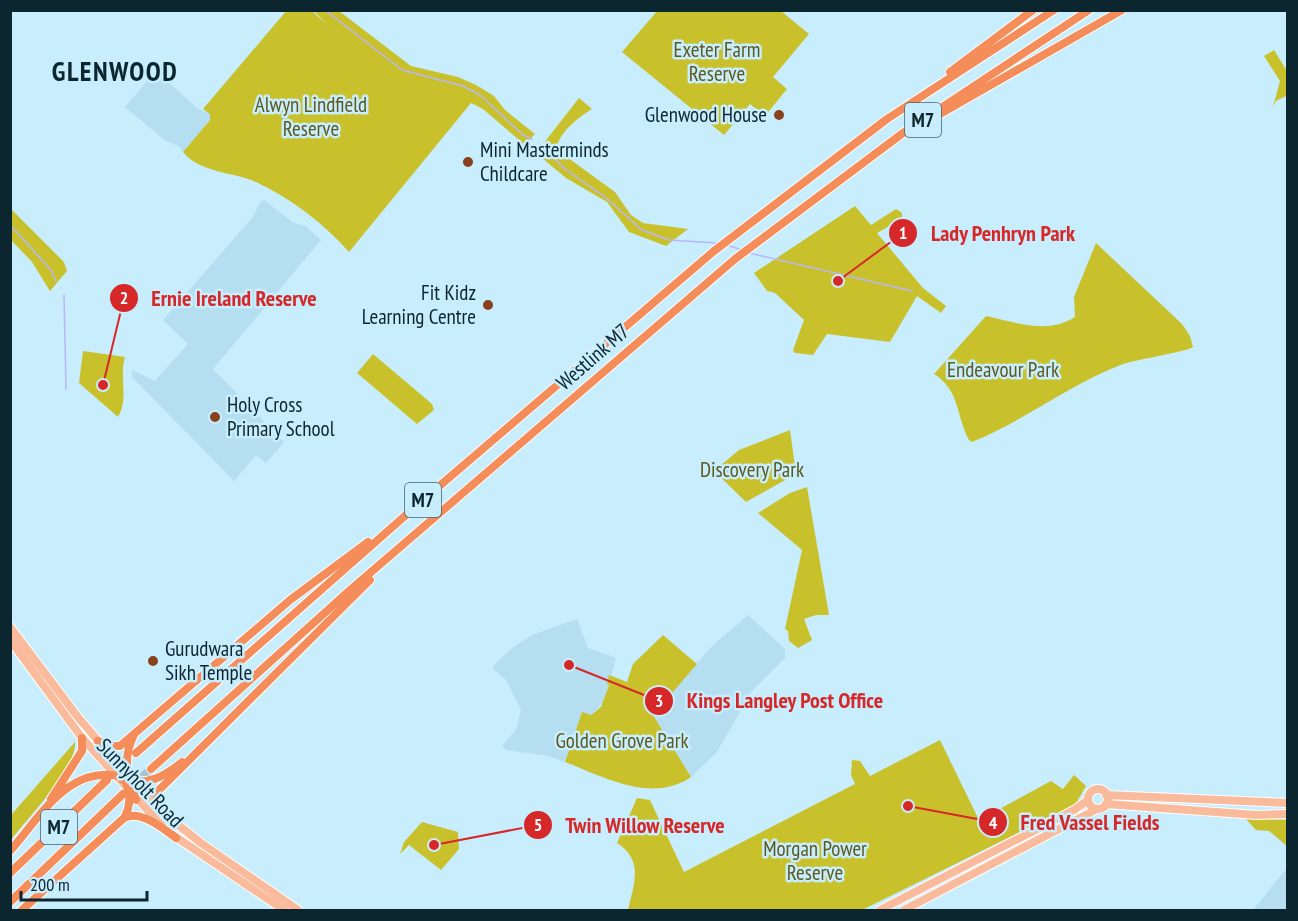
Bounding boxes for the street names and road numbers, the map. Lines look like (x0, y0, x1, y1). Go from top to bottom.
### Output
road number: M7 (905, 103, 941, 137)
street label: Westlink M7 (550, 317, 635, 396)
road number: M7 (405, 483, 441, 517)
street label: Sunnyholt Road (91, 732, 190, 833)
road number: M7 (41, 810, 77, 844)

